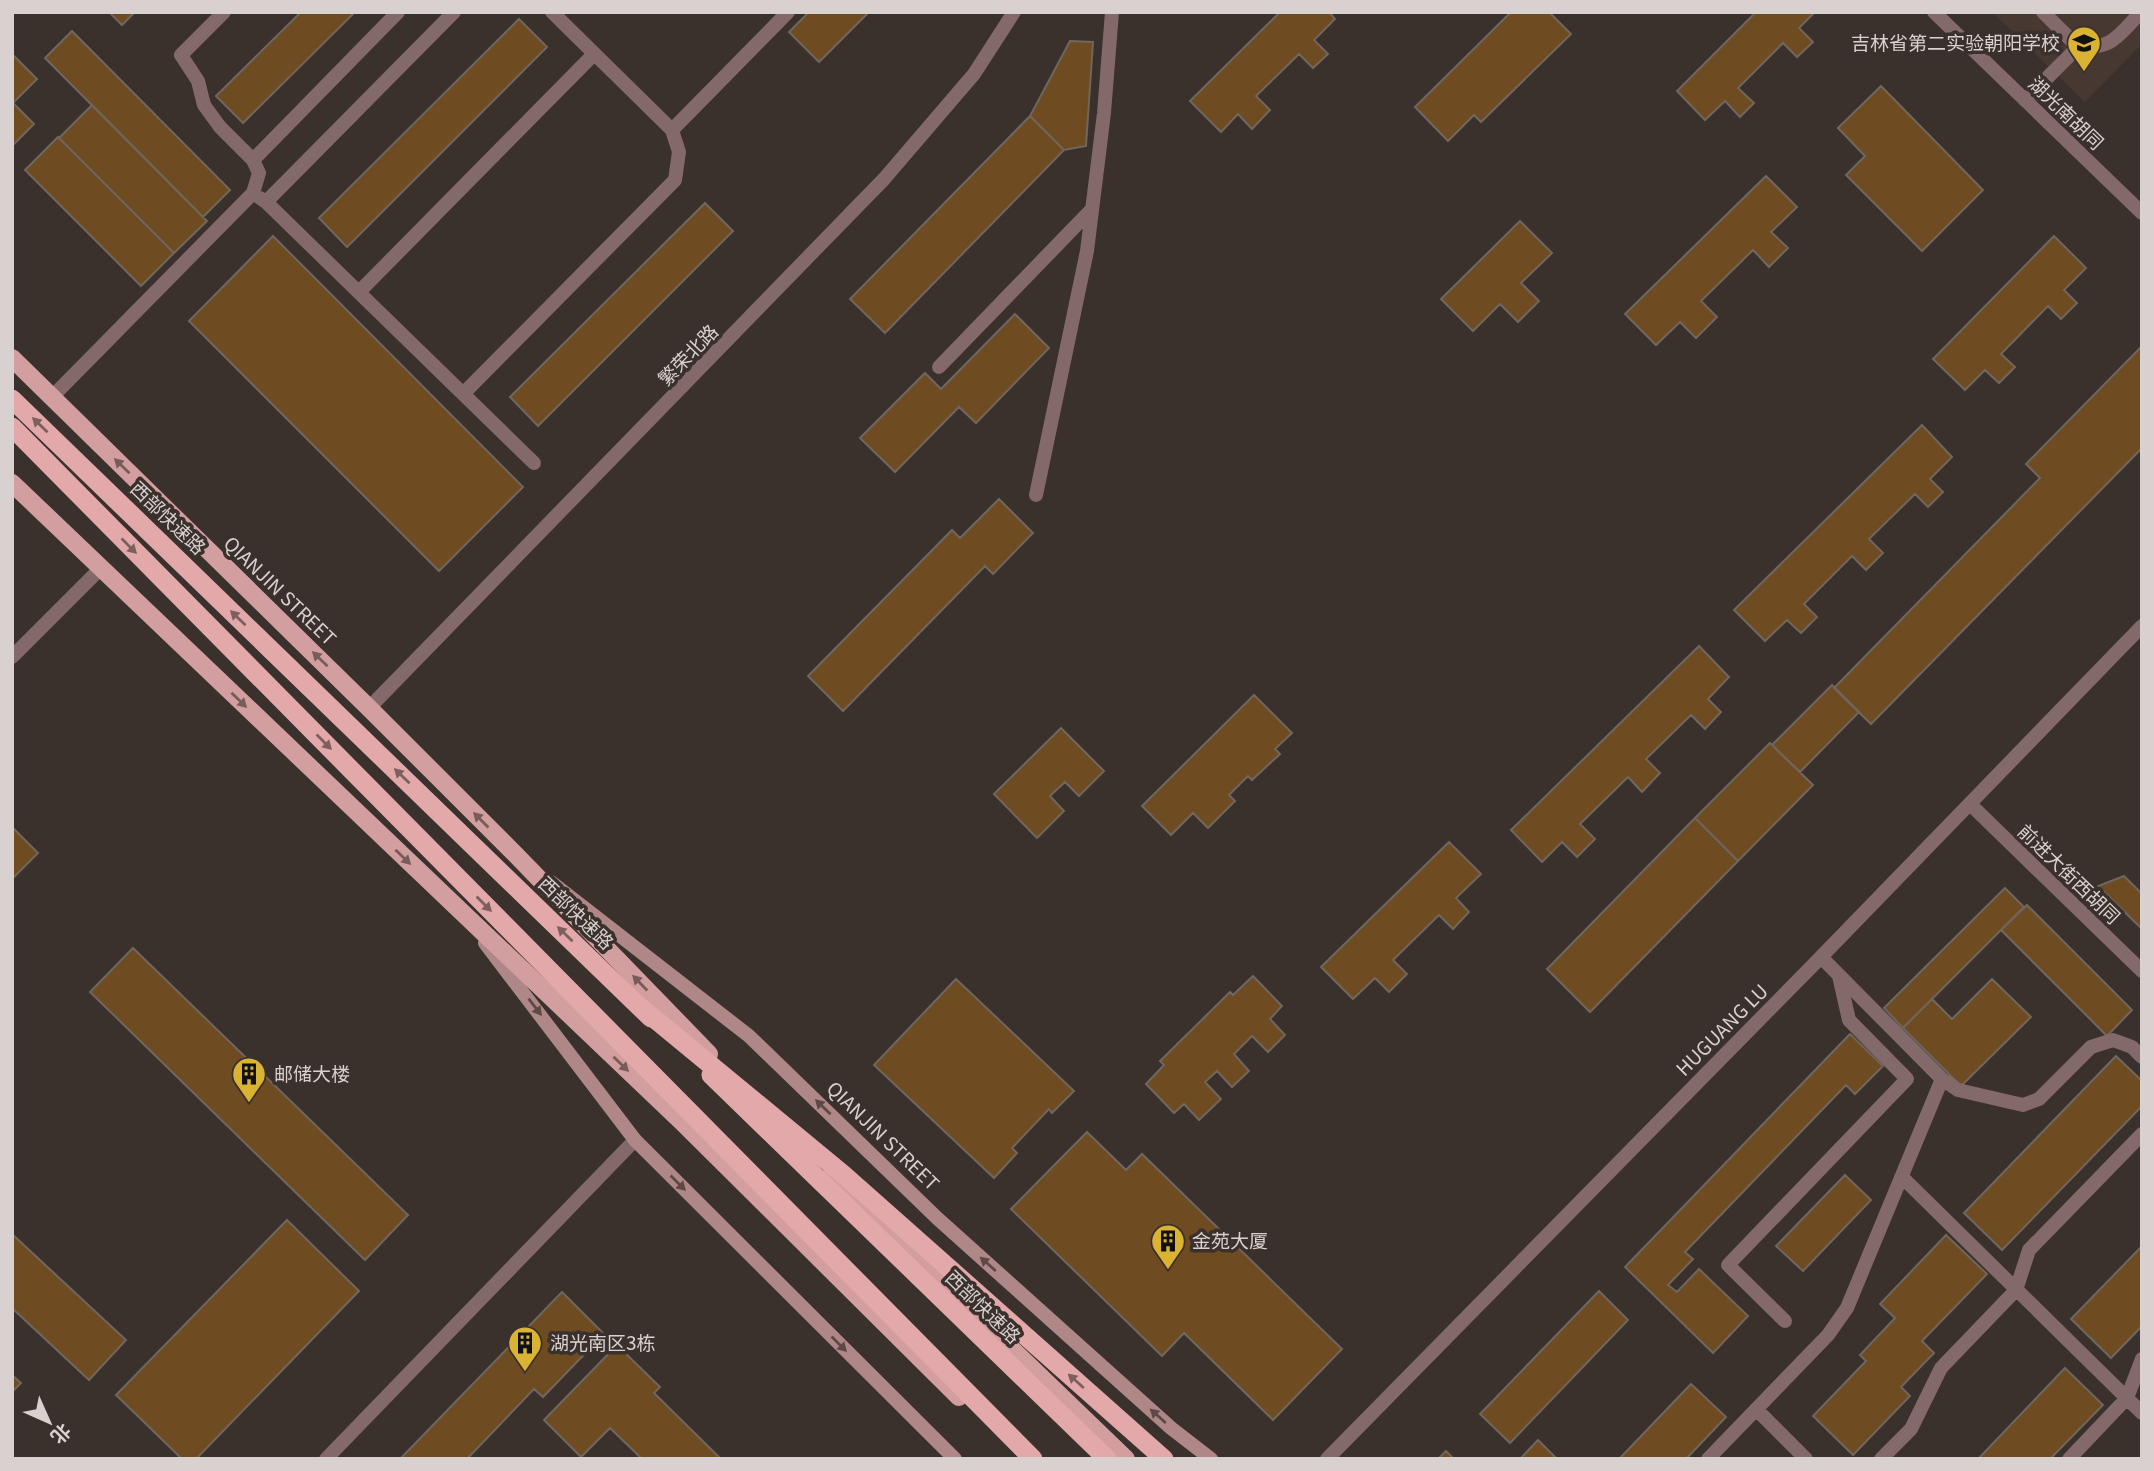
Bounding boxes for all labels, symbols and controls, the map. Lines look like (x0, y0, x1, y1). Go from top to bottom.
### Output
school or university icon: 吉林省第二实验朝阳学校 (2065, 24, 2103, 73)
place label: 吉林省第二实验朝阳学校 (1851, 28, 2060, 55)
street label: 湖光南胡同 (2023, 69, 2111, 155)
street label: 繁荣北路 (651, 317, 723, 391)
one-way arrow (32, 418, 49, 434)
one-way arrow (114, 458, 131, 474)
street label: 西部快速路 (125, 474, 213, 560)
street label: QIANJIN STREET (219, 529, 343, 651)
one-way arrow (121, 537, 138, 554)
one-way arrow (230, 609, 247, 626)
one-way arrow (312, 652, 329, 668)
one-way arrow (230, 691, 247, 707)
one-way arrow (315, 733, 331, 750)
one-way arrow (394, 769, 411, 785)
one-way arrow (473, 812, 490, 828)
street label: 前进大街西胡同 (2013, 817, 2127, 929)
one-way arrow (394, 848, 411, 864)
street label: 西部快速路 (533, 869, 621, 955)
one-way arrow (475, 895, 491, 912)
one-way arrow (557, 927, 574, 943)
one-way arrow (632, 975, 648, 992)
street label: HUGUANG LU (1669, 977, 1773, 1081)
one-way arrow (527, 998, 541, 1016)
building icon: 邮储大楼 (230, 1055, 268, 1104)
one-way arrow (612, 1056, 629, 1072)
place label: 邮储大楼 (274, 1059, 350, 1086)
street label: QIANJIN STREET (822, 1074, 946, 1196)
one-way arrow (815, 1100, 832, 1116)
one-way arrow (670, 1174, 686, 1191)
building icon: 金苑大厦 (1149, 1222, 1187, 1271)
place label: 金苑大厦 (1192, 1226, 1268, 1253)
one-way arrow (979, 1256, 997, 1272)
street label: 西部快速路 (940, 1263, 1028, 1349)
building icon: 湖光南区3栋 (506, 1324, 544, 1373)
place label: 湖光南区3栋 (550, 1328, 656, 1355)
one-way arrow (831, 1336, 847, 1352)
one-way arrow (1067, 1373, 1085, 1389)
north arrow (14, 1387, 84, 1457)
one-way arrow (1149, 1409, 1166, 1424)
text: 北 (46, 1419, 78, 1451)

